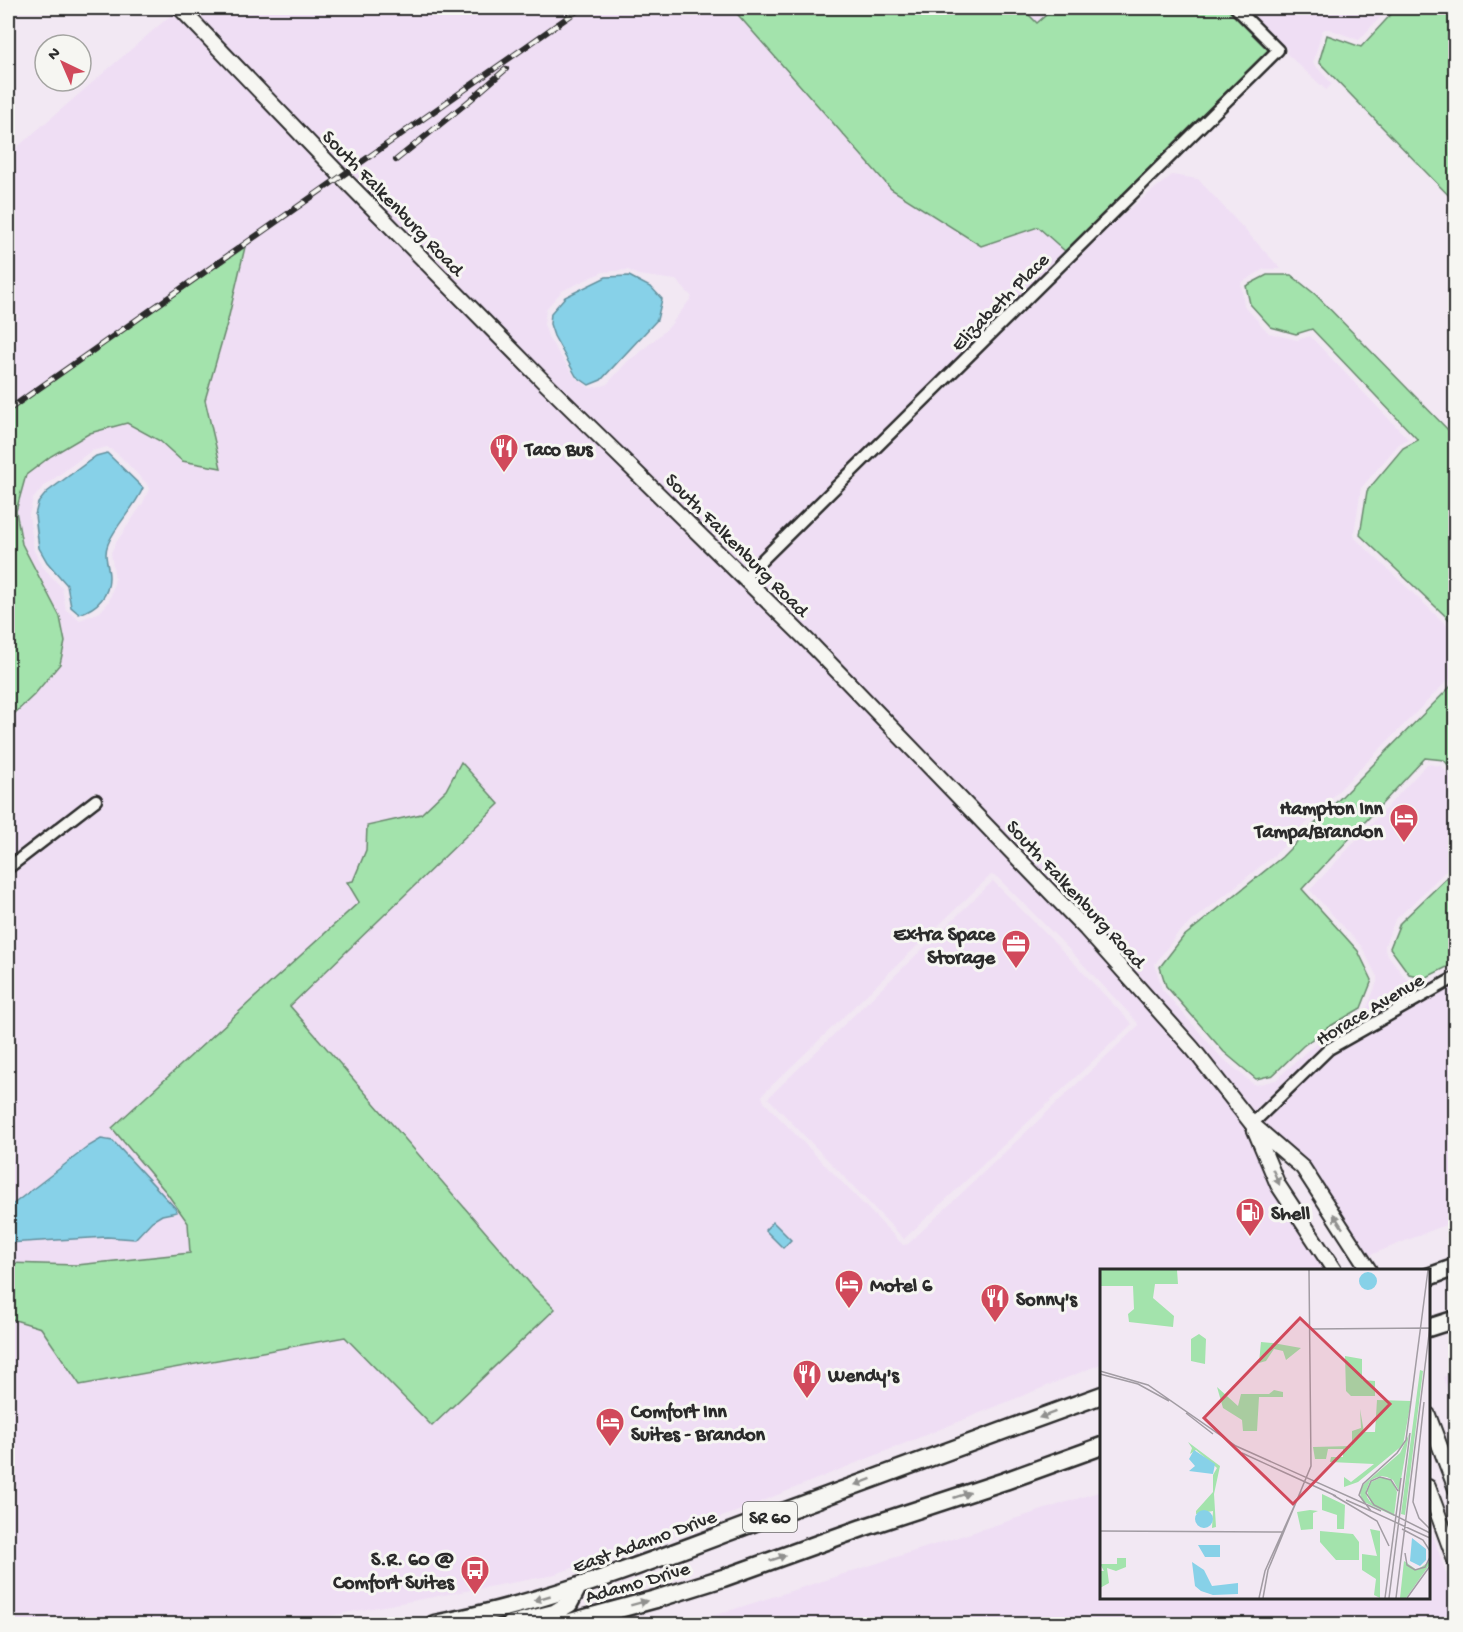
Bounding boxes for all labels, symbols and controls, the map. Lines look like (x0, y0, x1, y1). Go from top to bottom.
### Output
north arrow (33, 33, 93, 93)
text: N (45, 44, 66, 65)
street label: South Falkenburg Road (316, 127, 469, 284)
street label: Elizabeth Place (948, 249, 1056, 357)
restaurant icon: Taco Bus (488, 432, 520, 474)
place label: Taco Bus (523, 440, 594, 463)
street label: South Falkenburg Road (659, 470, 814, 625)
place label: Hampton Inn Tampa/Brandon (1253, 799, 1383, 845)
hotel icon: Hampton Inn Tampa/Brandon (1388, 802, 1420, 844)
street label: South Falkenburg Road (1000, 817, 1151, 976)
place label: Extra Space Storage (894, 925, 996, 971)
office icon: Extra Space Storage (1000, 928, 1032, 970)
street label: Horace Avenue (1313, 969, 1430, 1052)
one-way arrow (1271, 1169, 1280, 1186)
fuel station icon: Shell (1234, 1196, 1266, 1238)
place label: Shell (1271, 1204, 1311, 1227)
one-way arrow (1333, 1213, 1344, 1229)
hotel icon: Motel 6 (833, 1268, 865, 1310)
inset map (1100, 1269, 1430, 1599)
place label: Motel 6 (870, 1276, 933, 1299)
restaurant icon: Sonny's (979, 1282, 1011, 1324)
place label: Sonny's (1016, 1290, 1079, 1313)
restaurant icon: Wendy's (791, 1358, 823, 1400)
place label: Wendy's (827, 1366, 900, 1389)
place label: Comfort Inn Suites - Brandon (630, 1402, 766, 1448)
hotel icon: Comfort Inn Suites - Brandon (594, 1406, 626, 1448)
one-way arrow (1037, 1411, 1055, 1421)
one-way arrow (854, 1477, 872, 1487)
one-way arrow (953, 1490, 971, 1500)
road number: SR 60 (743, 1502, 797, 1532)
street label: East Adamo Drive (570, 1506, 721, 1580)
place label: S.R. 60 @ Comfort Suites (332, 1550, 456, 1596)
one-way arrow (769, 1553, 787, 1563)
bus stop icon: S.R. 60 @ Comfort Suites (459, 1554, 491, 1596)
street label: Adamo Drive (583, 1558, 693, 1610)
one-way arrow (533, 1594, 551, 1603)
one-way arrow (630, 1598, 648, 1608)

